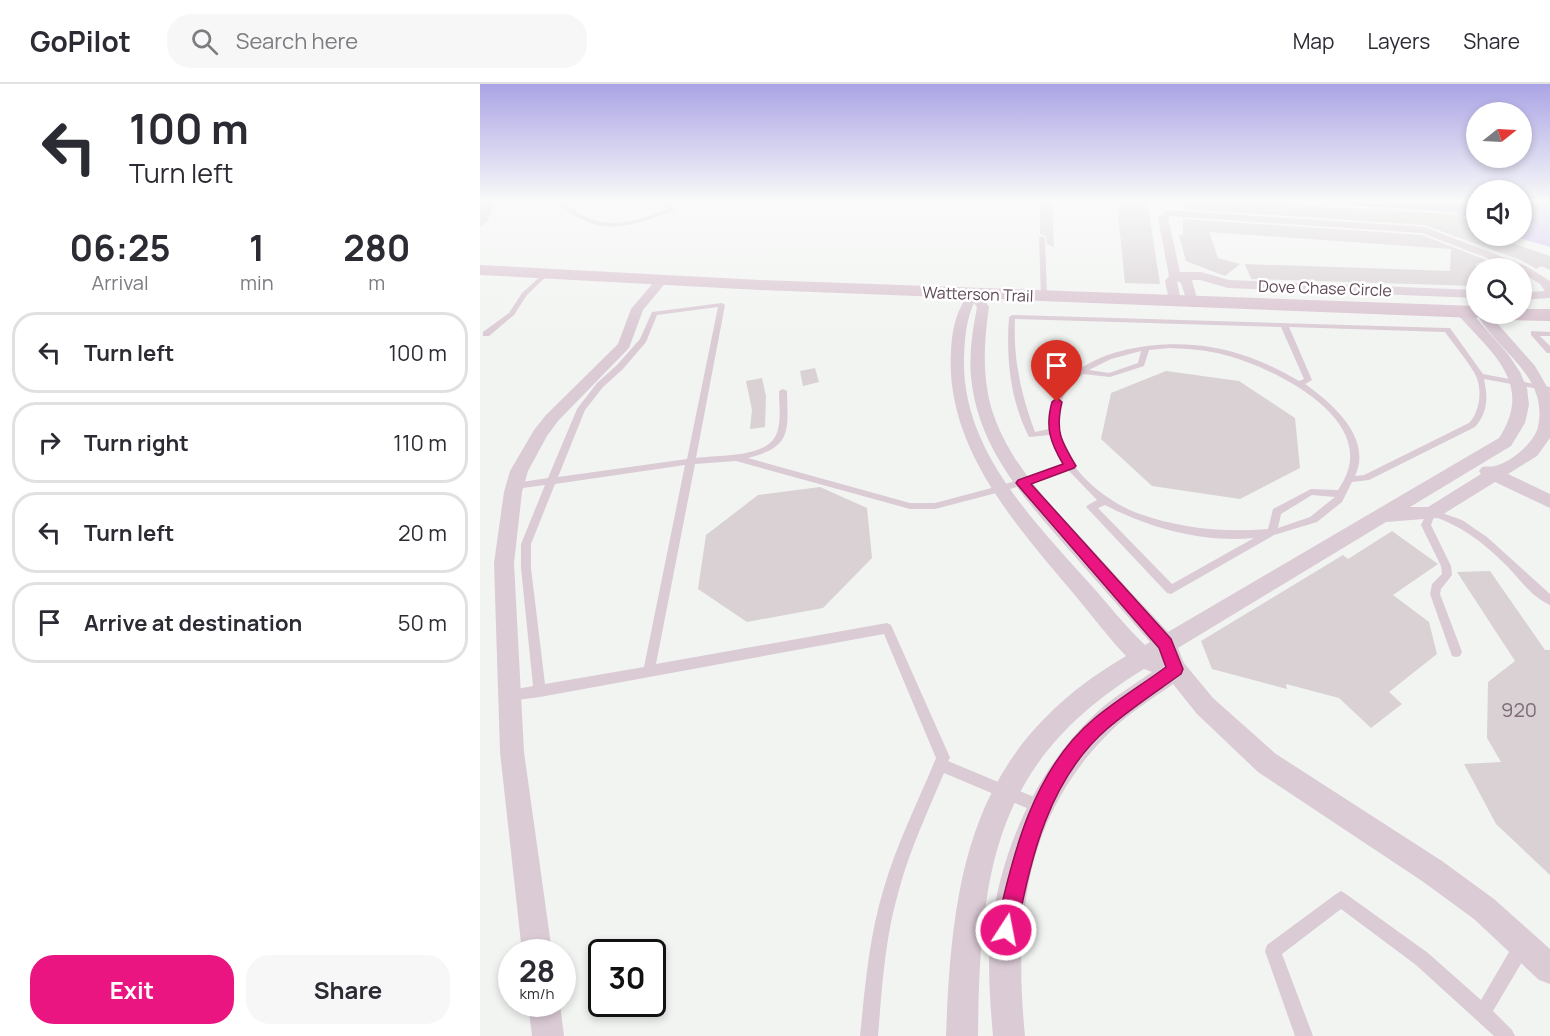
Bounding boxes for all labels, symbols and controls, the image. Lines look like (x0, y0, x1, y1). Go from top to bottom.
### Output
search box (167, 14, 587, 68)
text: GoPilot (30, 22, 131, 60)
icon: search (188, 25, 221, 58)
text: Search here (236, 26, 358, 56)
text: Map (1293, 27, 1334, 55)
text: Layers (1367, 27, 1430, 55)
text: Share (1463, 27, 1520, 55)
text: 100 m (129, 99, 249, 157)
north arrow (1466, 102, 1532, 168)
map controls (1466, 102, 1532, 324)
icon: left (30, 108, 108, 186)
text: Turn left (129, 154, 233, 191)
button: sound (1466, 180, 1532, 246)
text: 06:25 (70, 223, 171, 272)
text: 1 (249, 223, 265, 272)
text: 280 (343, 223, 410, 272)
button: search (1466, 258, 1532, 324)
text: Arrival (91, 269, 149, 296)
text: min (240, 269, 274, 296)
text: m (368, 269, 385, 296)
street label: Dove Chase Circle (1258, 275, 1392, 301)
street label: Watterson Trail (922, 281, 1034, 307)
icon: left (33, 336, 66, 369)
text: Turn left (84, 338, 174, 368)
text: 100 m (389, 338, 447, 368)
pin (1031, 340, 1082, 402)
icon: arrive (1040, 349, 1073, 382)
icon: right (33, 426, 66, 459)
text: Turn right (84, 428, 189, 458)
text: 110 m (393, 428, 447, 458)
icon: left (33, 516, 66, 549)
text: Turn left (84, 518, 174, 548)
text: 20 m (398, 518, 447, 548)
icon: arrive (33, 606, 66, 639)
text: Arrive at destination (84, 608, 302, 638)
text: 50 m (398, 608, 447, 638)
house number: 920 (1501, 696, 1537, 723)
position arrow (974, 898, 1038, 962)
speed limit sign: 30 (588, 939, 666, 1017)
text: 28 (519, 950, 555, 991)
button: Exit (30, 955, 234, 1024)
button: Share (246, 955, 450, 1024)
text: km/h (520, 983, 554, 1004)

